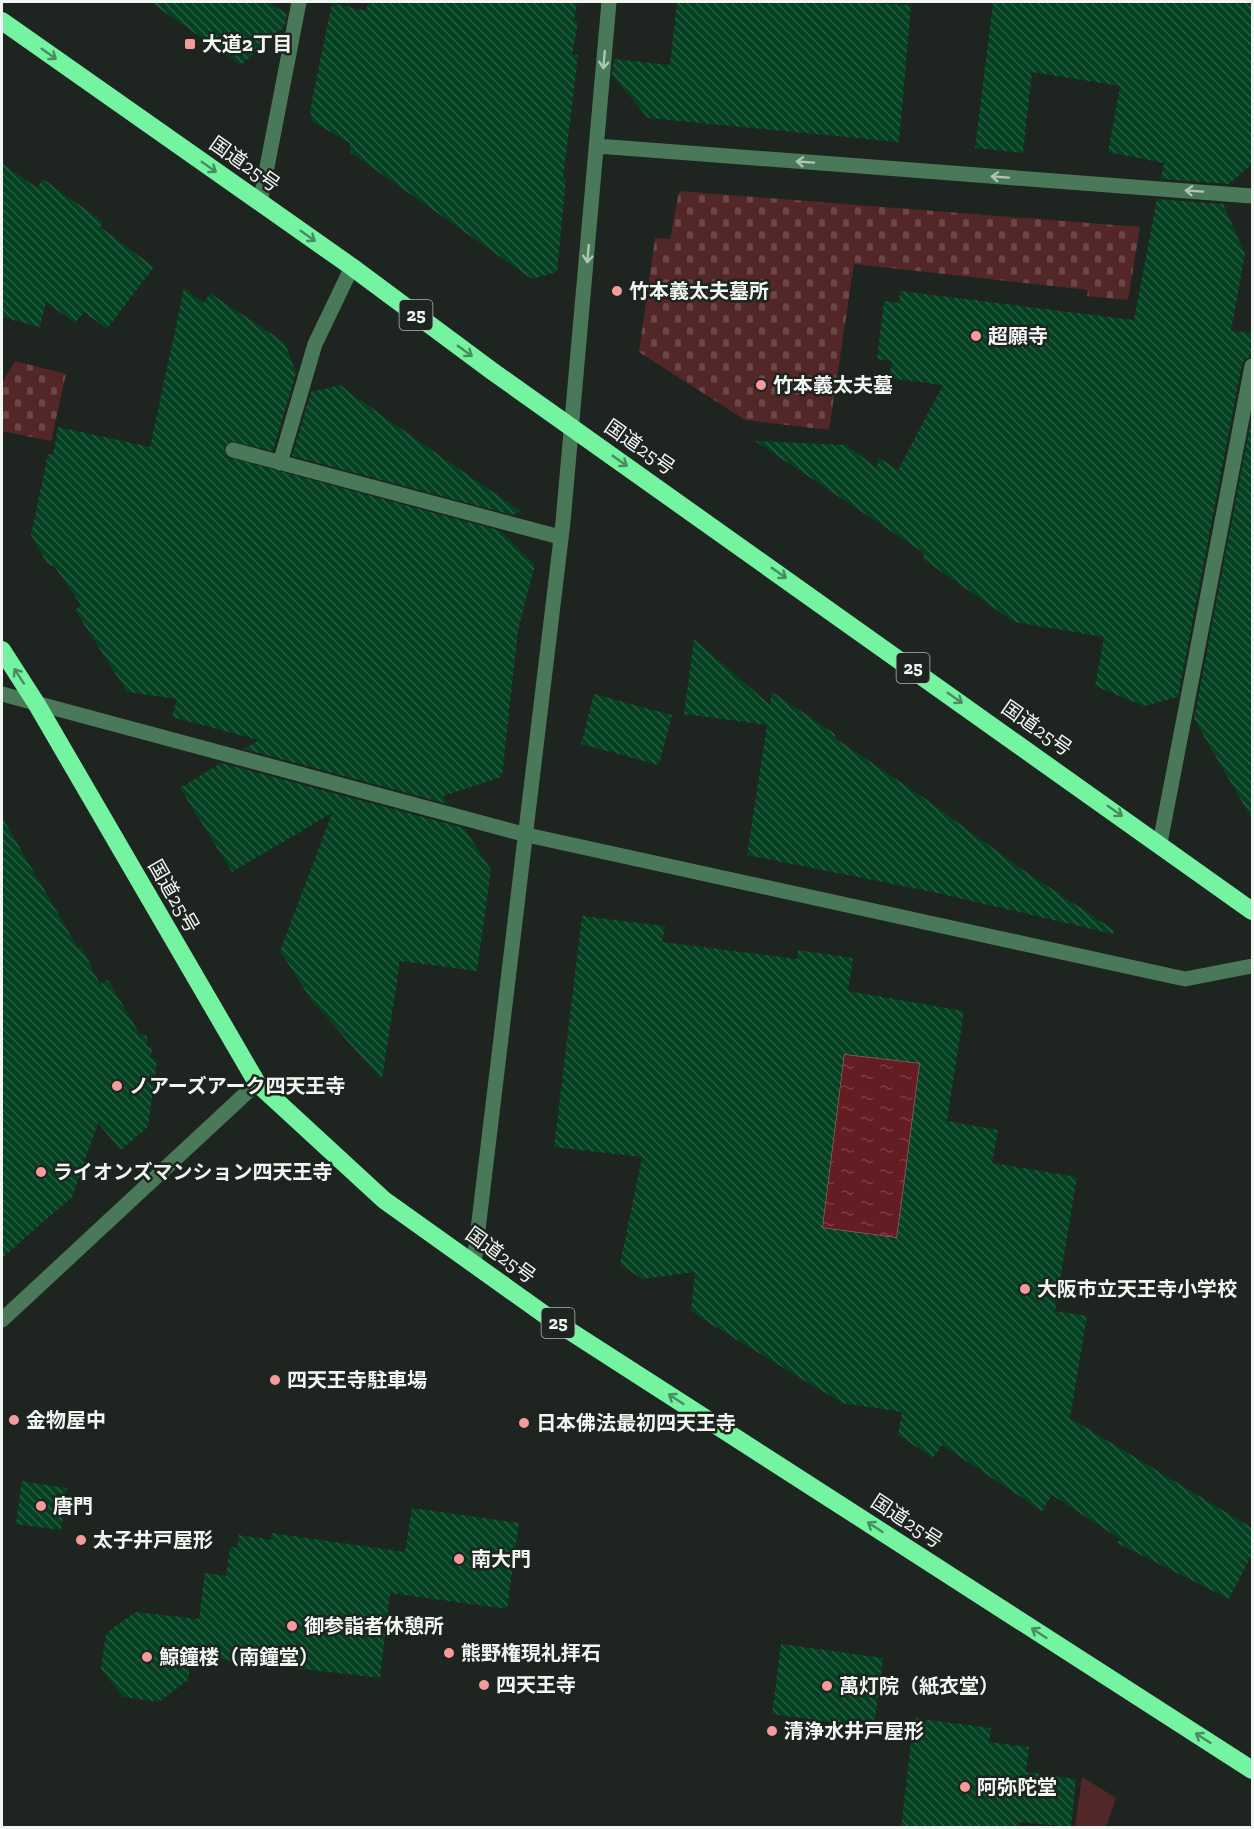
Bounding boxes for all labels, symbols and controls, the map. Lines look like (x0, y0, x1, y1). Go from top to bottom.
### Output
place label: 大道2丁目 (202, 32, 293, 56)
marker: 大道2丁目 (183, 37, 197, 51)
one-way arrow (41, 48, 57, 60)
one-way arrow (598, 49, 609, 69)
street label: 国道25号 (205, 131, 285, 197)
one-way arrow (796, 156, 816, 167)
one-way arrow (200, 160, 216, 173)
one-way arrow (990, 171, 1010, 182)
one-way arrow (1185, 186, 1205, 197)
one-way arrow (299, 230, 315, 242)
one-way arrow (582, 244, 593, 264)
place label: 竹本義太夫墓所 (629, 279, 769, 303)
marker: 竹本義太夫墓所 (610, 284, 624, 298)
road number: 25 (400, 300, 432, 330)
place label: 超願寺 (988, 324, 1048, 348)
marker: 超願寺 (969, 329, 983, 343)
one-way arrow (457, 345, 473, 357)
place label: 竹本義太夫墓 (773, 373, 893, 397)
marker: 竹本義太夫墓 (754, 378, 768, 392)
street label: 国道25号 (600, 414, 680, 480)
one-way arrow (611, 455, 627, 467)
one-way arrow (771, 567, 787, 579)
road number: 25 (896, 653, 930, 683)
one-way arrow (13, 669, 25, 685)
one-way arrow (947, 692, 963, 704)
street label: 国道25号 (997, 695, 1077, 761)
one-way arrow (1106, 805, 1122, 817)
street label: 国道25号 (143, 855, 205, 937)
place label: ノアーズアーク四天王寺 (129, 1074, 346, 1098)
marker: ノアーズアーク四天王寺 (110, 1079, 124, 1093)
place label: ライオンズマンション四天王寺 (53, 1160, 333, 1184)
marker: ライオンズマンション四天王寺 (34, 1165, 48, 1179)
street label: 国道25号 (461, 1222, 541, 1288)
place label: 大阪市立天王寺小学校 (1037, 1277, 1237, 1301)
marker: 大阪市立天王寺小学校 (1018, 1282, 1032, 1296)
road number: 25 (542, 1308, 574, 1338)
place label: 四天王寺駐車場 (287, 1368, 427, 1392)
marker: 四天王寺駐車場 (268, 1373, 282, 1387)
one-way arrow (668, 1393, 685, 1405)
place label: 金物屋中 (26, 1408, 106, 1432)
place label: 日本佛法最初四天王寺 (536, 1411, 736, 1435)
marker: 金物屋中 (7, 1413, 21, 1427)
marker: 日本佛法最初四天王寺 (517, 1416, 531, 1430)
street label: 国道25号 (867, 1489, 947, 1553)
place label: 唐門 (53, 1494, 93, 1518)
marker: 唐門 (34, 1499, 48, 1513)
one-way arrow (867, 1521, 884, 1533)
place label: 太子井戸屋形 (93, 1528, 213, 1552)
marker: 太子井戸屋形 (74, 1533, 88, 1547)
place label: 南大門 (471, 1547, 531, 1571)
marker: 南大門 (452, 1552, 466, 1566)
place label: 御参詣者休憩所 (304, 1614, 444, 1638)
marker: 御参詣者休憩所 (285, 1619, 299, 1633)
one-way arrow (1031, 1626, 1048, 1638)
place label: 熊野権現礼拝石 (461, 1641, 601, 1665)
place label: 鯨鐘楼（南鐘堂） (159, 1645, 319, 1669)
marker: 熊野権現礼拝石 (442, 1646, 456, 1660)
marker: 鯨鐘楼（南鐘堂） (140, 1650, 154, 1664)
place label: 四天王寺 (496, 1673, 576, 1697)
place label: 萬灯院（紙衣堂） (839, 1674, 999, 1698)
marker: 四天王寺 (477, 1678, 491, 1692)
marker: 萬灯院（紙衣堂） (820, 1679, 834, 1693)
place label: 清浄水井戸屋形 (784, 1719, 924, 1743)
marker: 清浄水井戸屋形 (765, 1724, 779, 1738)
one-way arrow (1195, 1732, 1212, 1744)
place label: 阿弥陀堂 (977, 1775, 1057, 1799)
marker: 阿弥陀堂 (958, 1780, 972, 1794)

